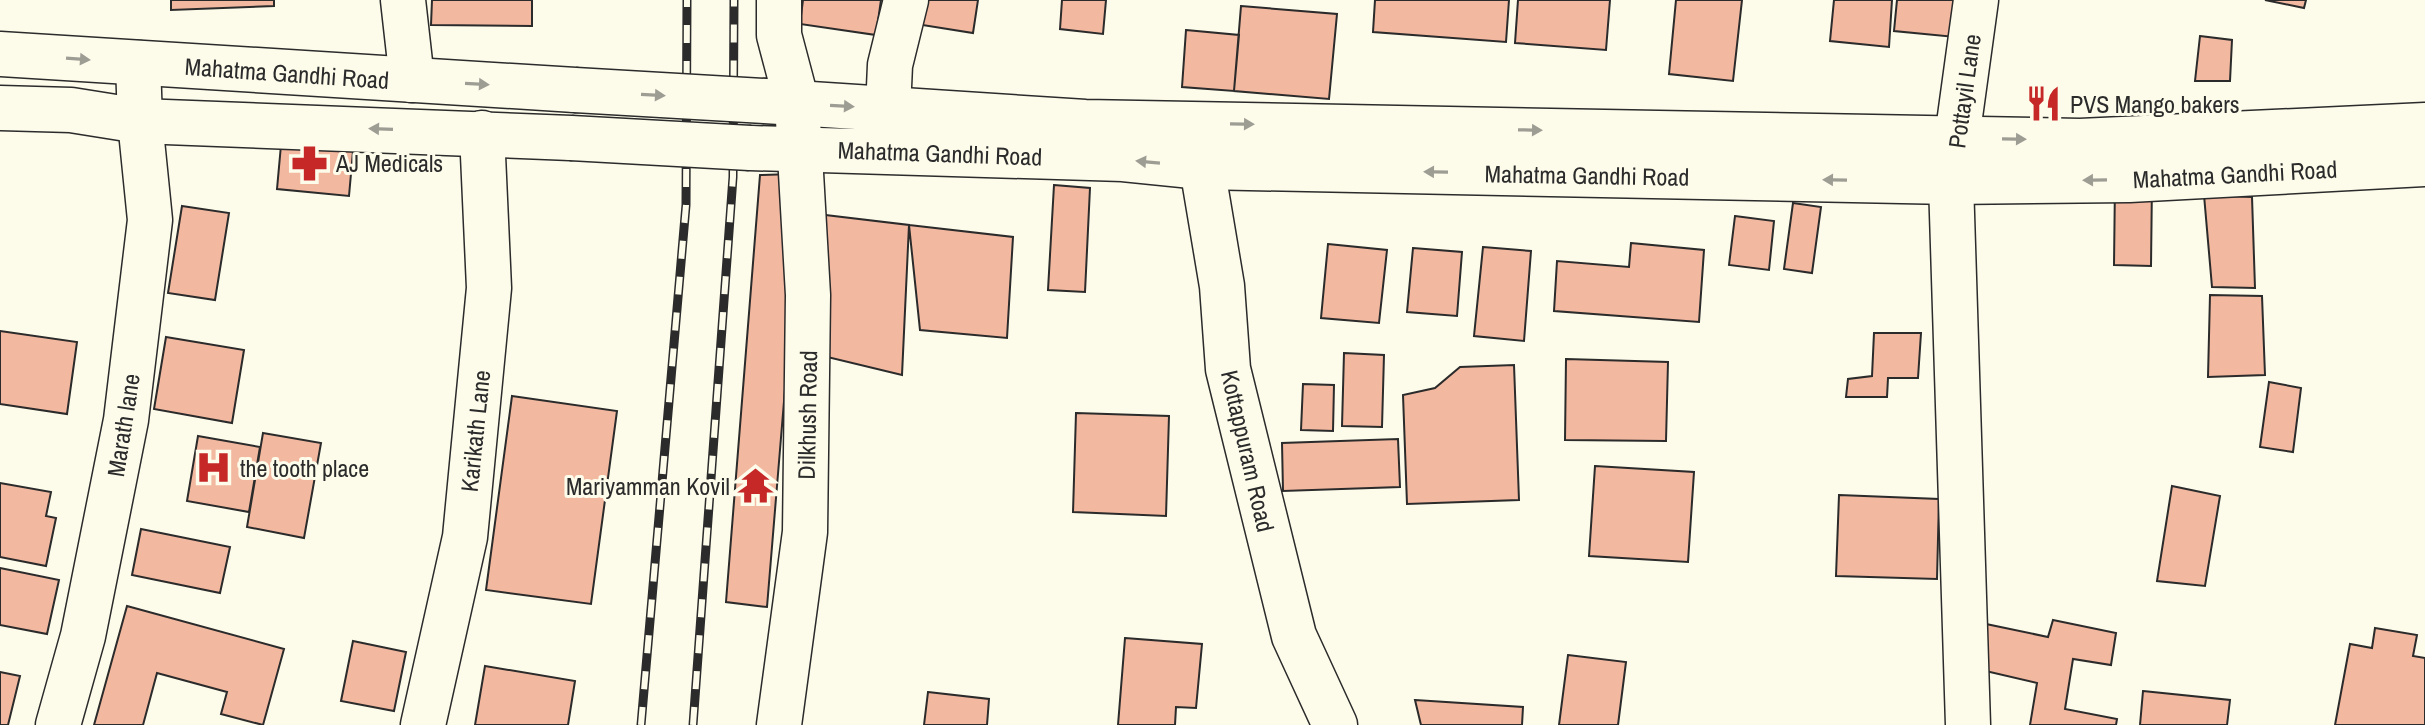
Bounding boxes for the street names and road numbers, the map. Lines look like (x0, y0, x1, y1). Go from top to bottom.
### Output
street label: Pottayil Lane (1940, 32, 1988, 150)
street label: Mahatma Gandhi Road (184, 50, 390, 96)
street label: Mahatma Gandhi Road (837, 133, 1043, 173)
street label: Mahatma Gandhi Road (2132, 153, 2338, 195)
street label: Mahatma Gandhi Road (1484, 157, 1690, 193)
street label: Dilkhush Road (790, 350, 824, 480)
street label: Kottappuram Road (1214, 367, 1282, 535)
street label: Karikath Lane (453, 368, 497, 494)
street label: Marath lane (99, 371, 147, 479)

